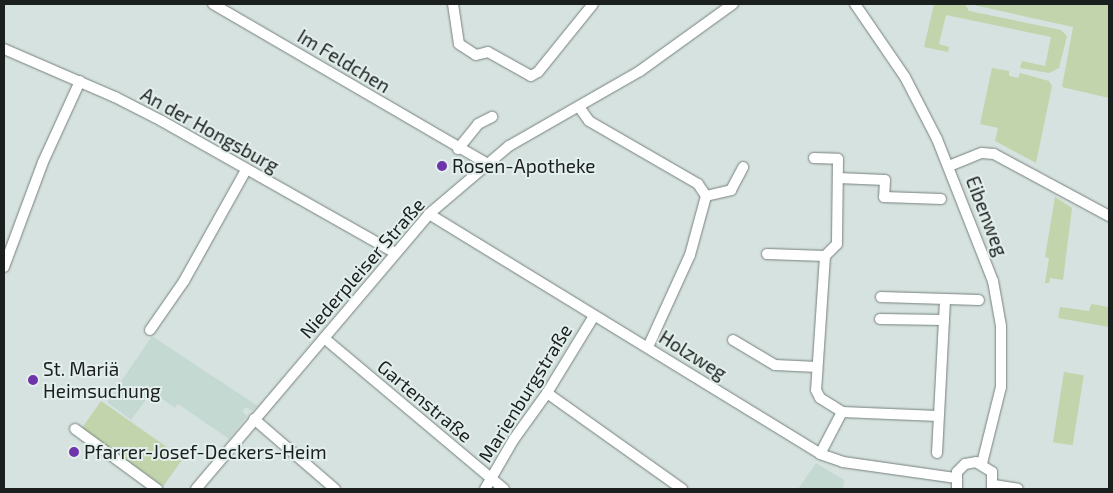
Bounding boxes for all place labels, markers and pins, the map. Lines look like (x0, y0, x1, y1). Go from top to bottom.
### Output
place label: Rosen-Apotheke (452, 155, 596, 177)
marker: Rosen-Apotheke (436, 160, 448, 172)
place label: St. Mariä Heimsuchung (43, 358, 161, 402)
marker: St. Mariä Heimsuchung (27, 374, 39, 386)
place label: Pfarrer-Josef-Deckers-Heim (84, 441, 327, 463)
marker: Pfarrer-Josef-Deckers-Heim (68, 446, 80, 458)

